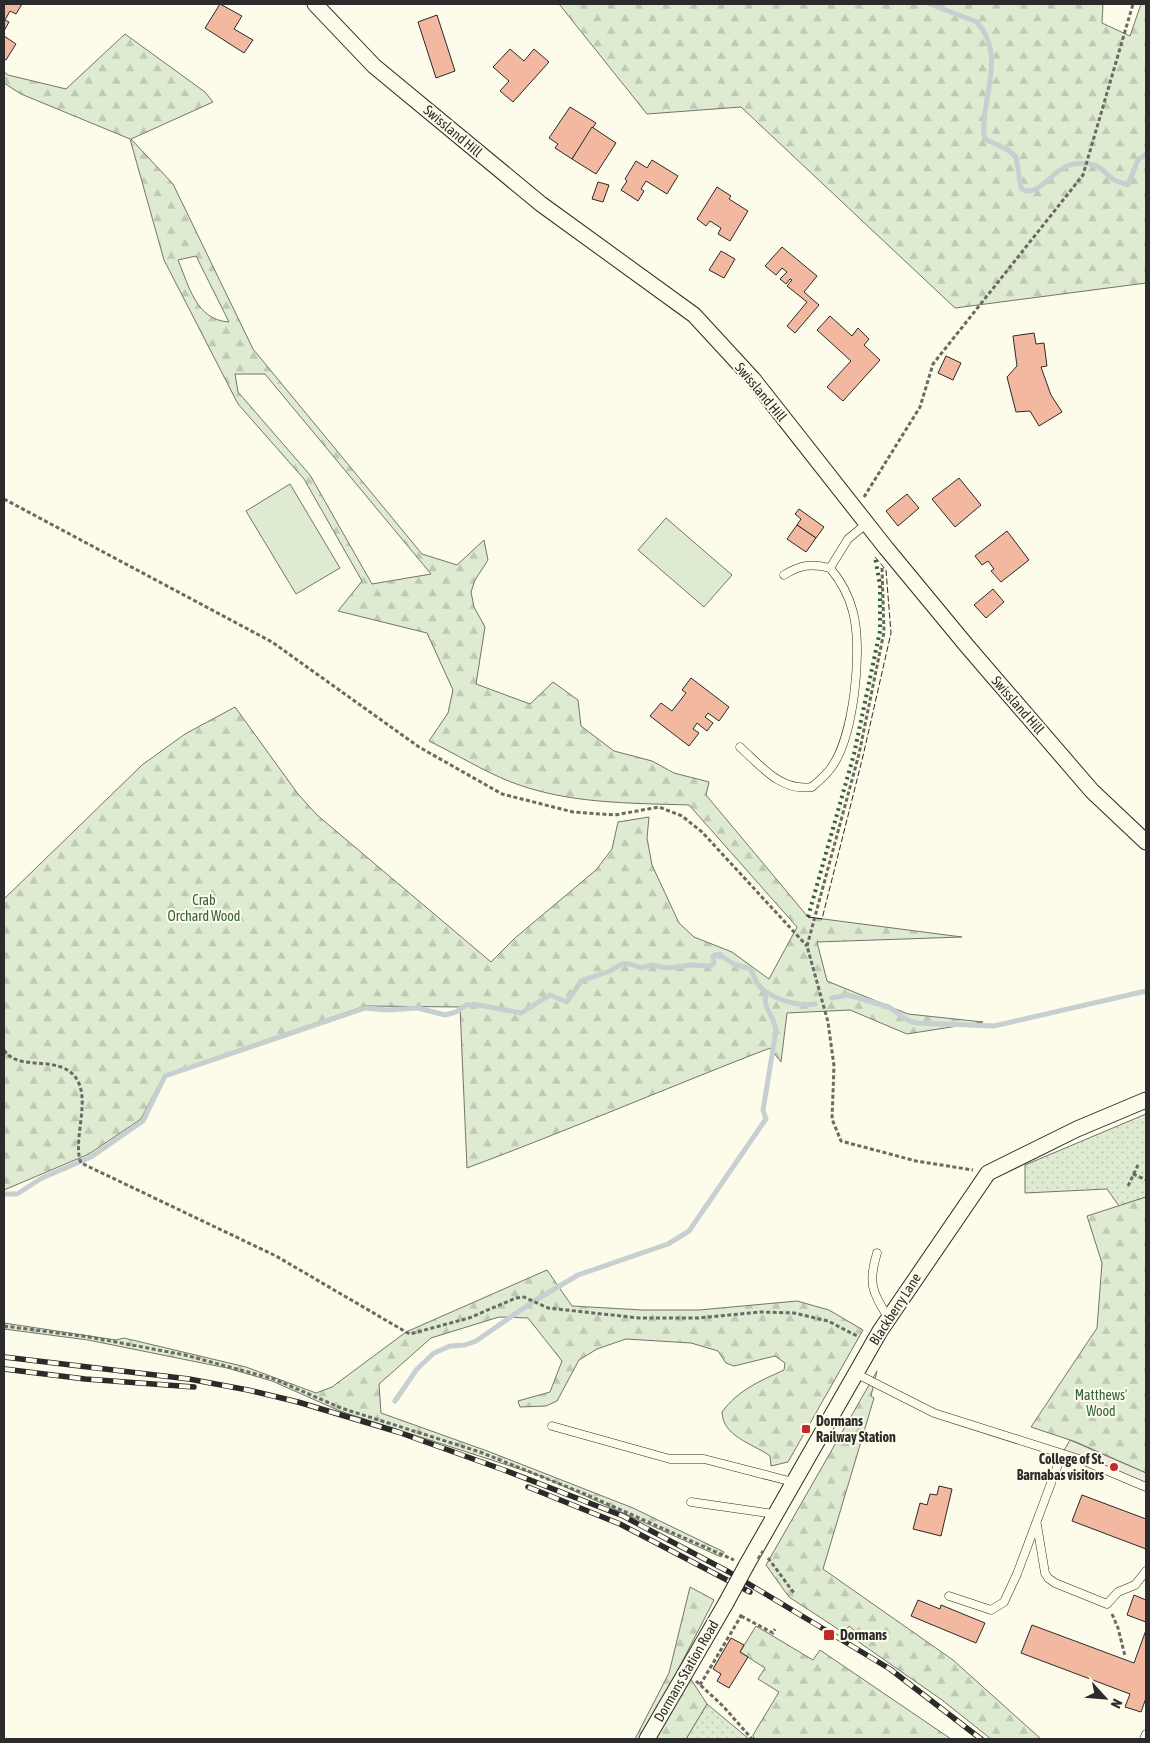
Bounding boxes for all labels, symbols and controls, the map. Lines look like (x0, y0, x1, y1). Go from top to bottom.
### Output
street label: Swissland Hill (420, 102, 486, 160)
street label: Swissland Hill (732, 359, 790, 425)
street label: Swissland Hill (988, 673, 1048, 737)
park label: Crab Orchard Wood (168, 892, 241, 924)
street label: Blackberry Lane (866, 1270, 924, 1348)
park label: Matthews' Wood (1075, 1387, 1127, 1419)
place label: Dormans Railway Station (816, 1413, 896, 1445)
marker: Dormans Railway Station (800, 1423, 812, 1435)
place label: College of St. Barnabas visitors (1017, 1451, 1105, 1483)
marker: College of St. Barnabas visitors (1108, 1461, 1120, 1473)
street label: Dormans Station Road (650, 1617, 722, 1725)
place label: Dormans (840, 1627, 887, 1643)
marker: Dormans (822, 1628, 836, 1642)
north arrow (1080, 1673, 1130, 1723)
text: N (1108, 1696, 1126, 1711)

